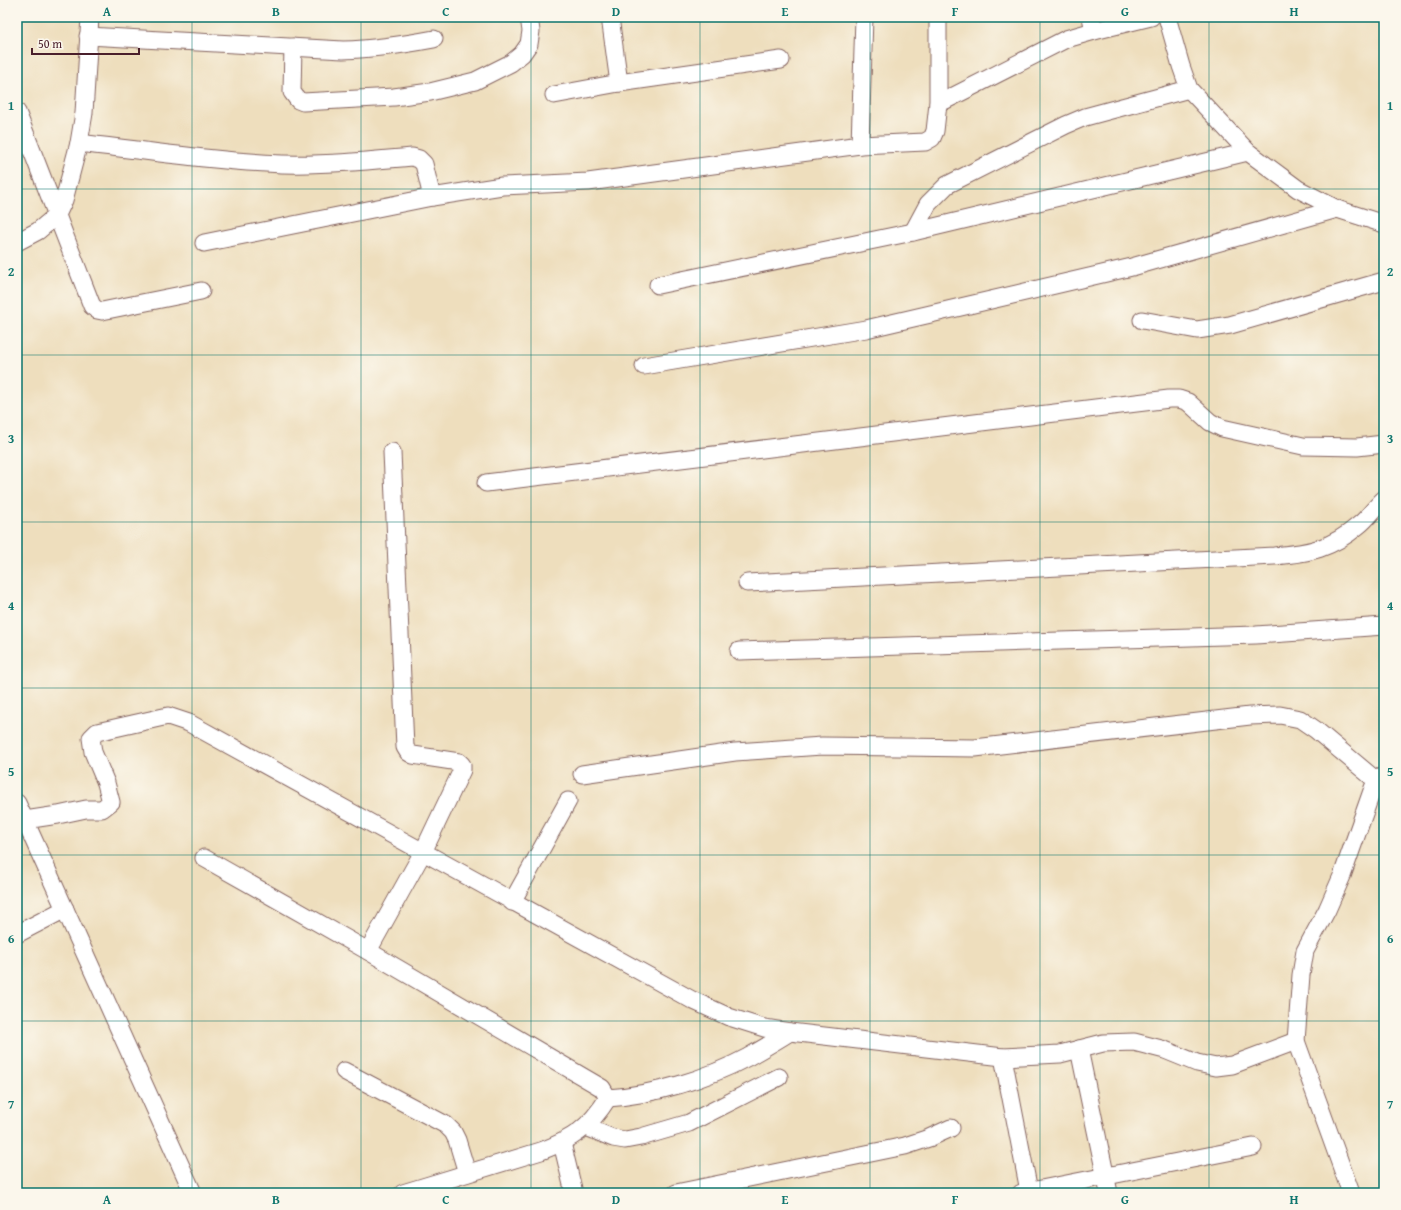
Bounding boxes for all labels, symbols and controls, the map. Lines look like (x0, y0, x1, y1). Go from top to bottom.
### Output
text: A (103, 2, 112, 21)
text: B (272, 2, 280, 21)
text: C (442, 2, 450, 21)
text: D (612, 2, 620, 21)
text: E (782, 2, 789, 21)
text: F (952, 2, 959, 21)
text: G (1121, 2, 1129, 21)
text: H (1289, 2, 1299, 21)
scale bar (32, 30, 139, 56)
text: 50 m (38, 35, 62, 52)
text: 1 (8, 96, 14, 115)
text: 1 (1387, 96, 1393, 115)
text: 2 (8, 262, 15, 281)
text: 2 (1387, 262, 1394, 281)
text: 3 (8, 429, 14, 448)
text: 3 (1387, 429, 1393, 448)
text: 4 (8, 596, 15, 615)
text: 4 (1387, 596, 1394, 615)
text: 5 (8, 762, 15, 781)
text: 5 (1387, 762, 1394, 781)
text: 6 (8, 929, 15, 948)
text: 6 (1387, 929, 1394, 948)
text: 7 (8, 1095, 15, 1114)
text: 7 (1387, 1095, 1394, 1114)
text: A (103, 1190, 112, 1209)
text: B (272, 1190, 280, 1209)
text: C (442, 1190, 450, 1209)
text: D (612, 1190, 620, 1209)
text: E (782, 1190, 789, 1209)
text: F (952, 1190, 959, 1209)
text: G (1121, 1190, 1129, 1209)
text: H (1289, 1190, 1299, 1209)

